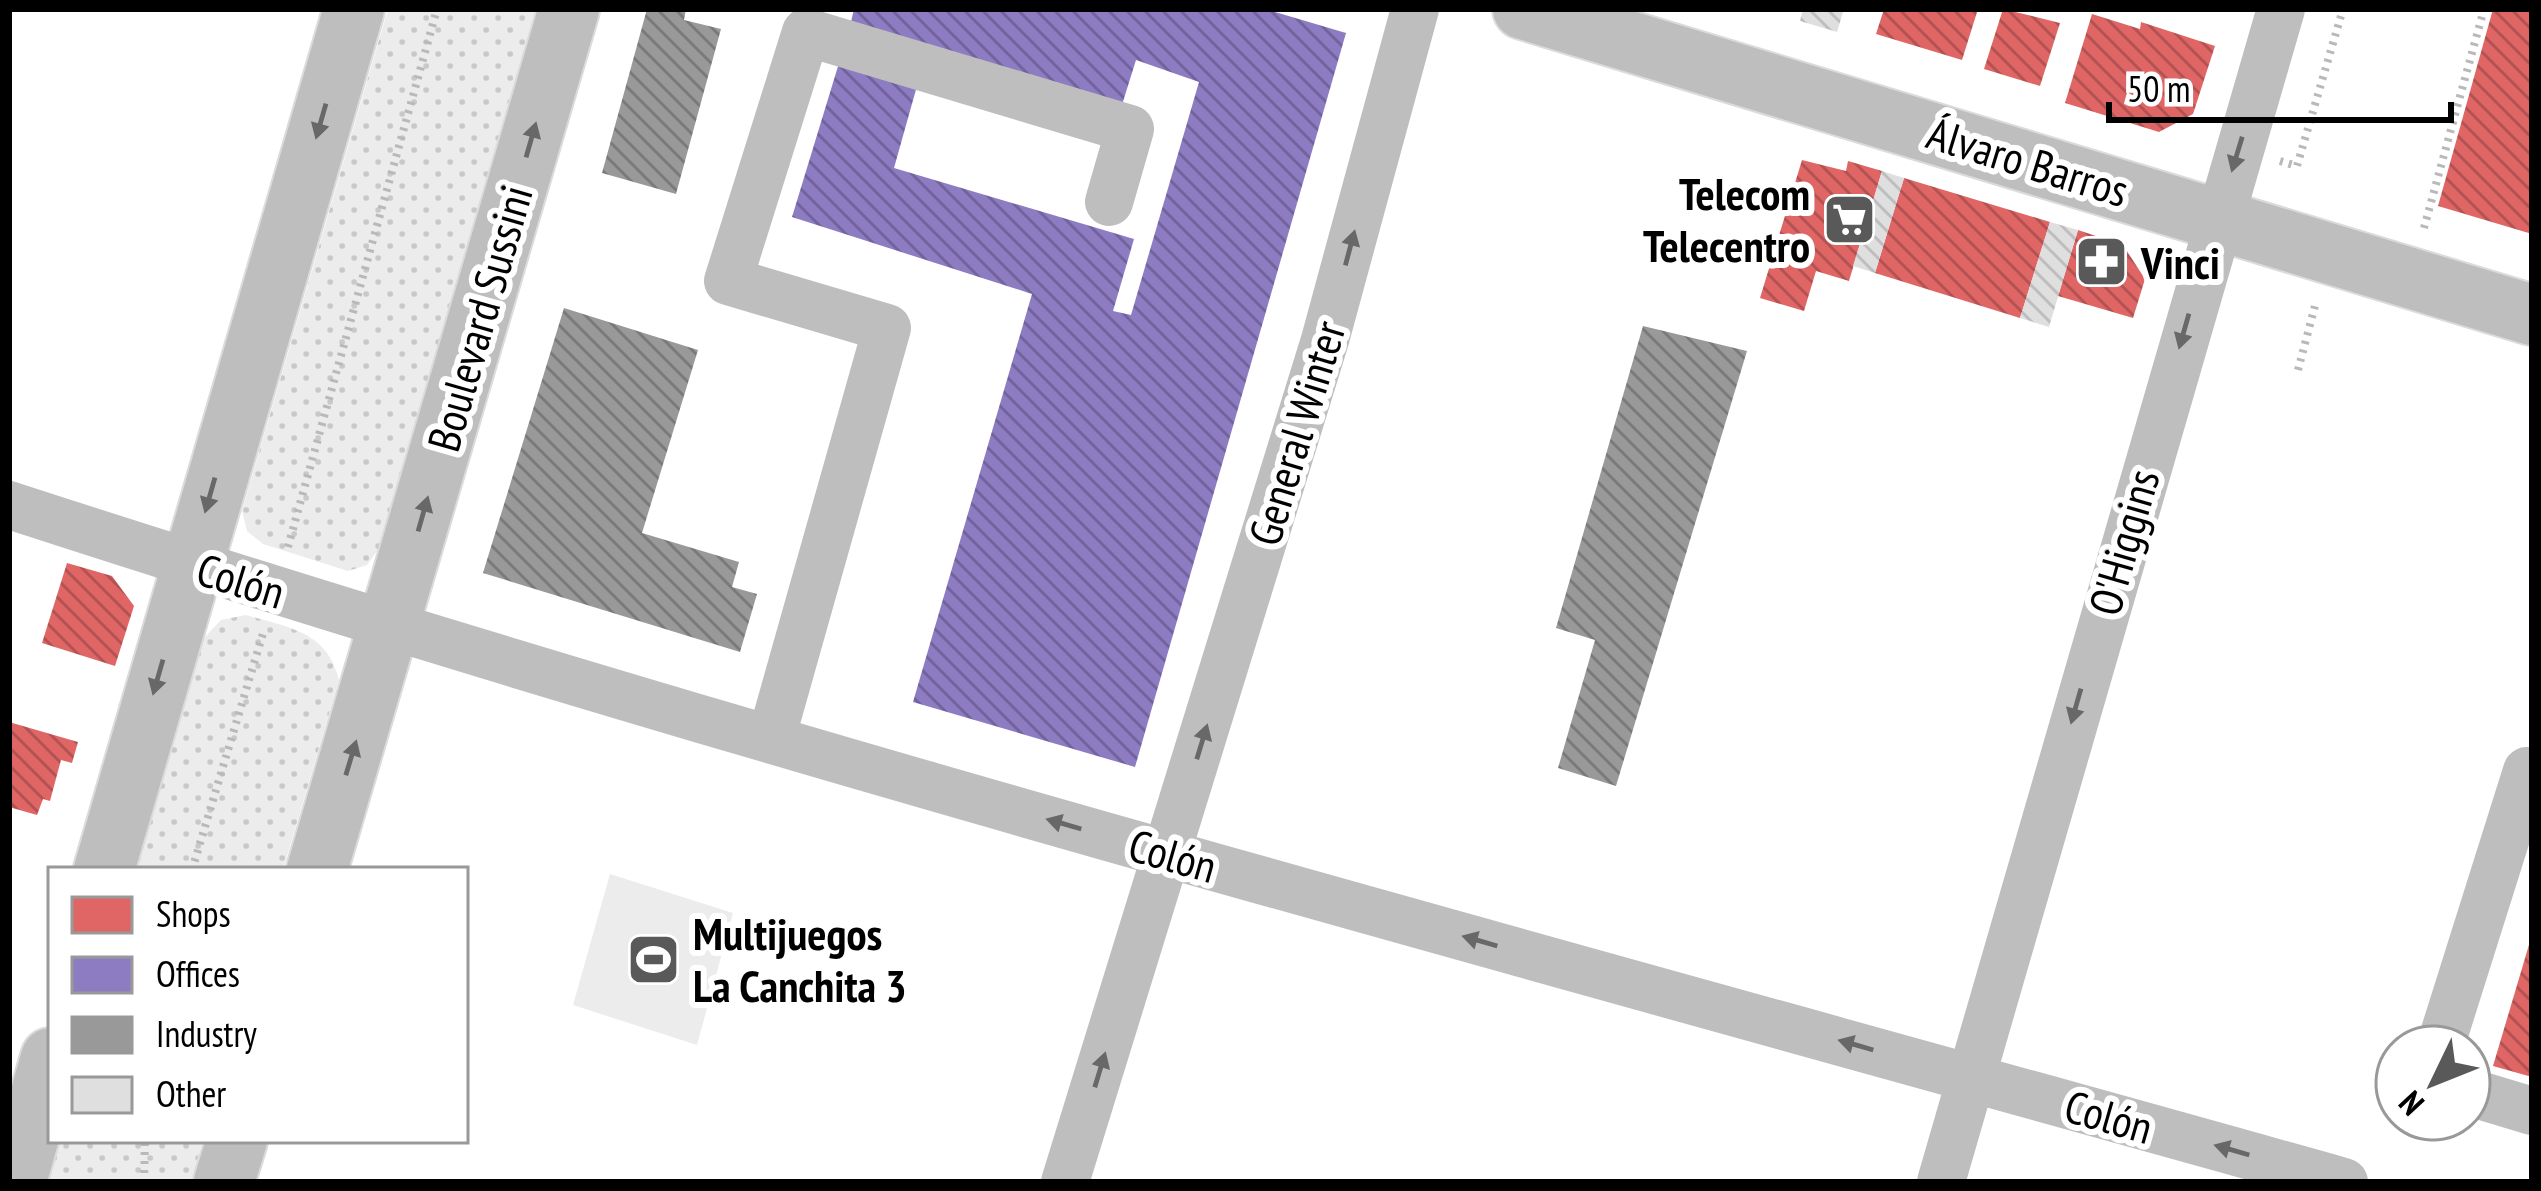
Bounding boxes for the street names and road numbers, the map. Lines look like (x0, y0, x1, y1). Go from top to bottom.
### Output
street label: Álvaro Barros (1921, 103, 2135, 219)
street label: Boulevard Sussini (413, 178, 545, 458)
street label: General Winter (1234, 313, 1358, 552)
street label: O'Higgins (2075, 462, 2171, 622)
street label: Colón (190, 539, 292, 621)
street label: Colón (1122, 815, 1224, 895)
street label: Colón (2058, 1076, 2160, 1156)

